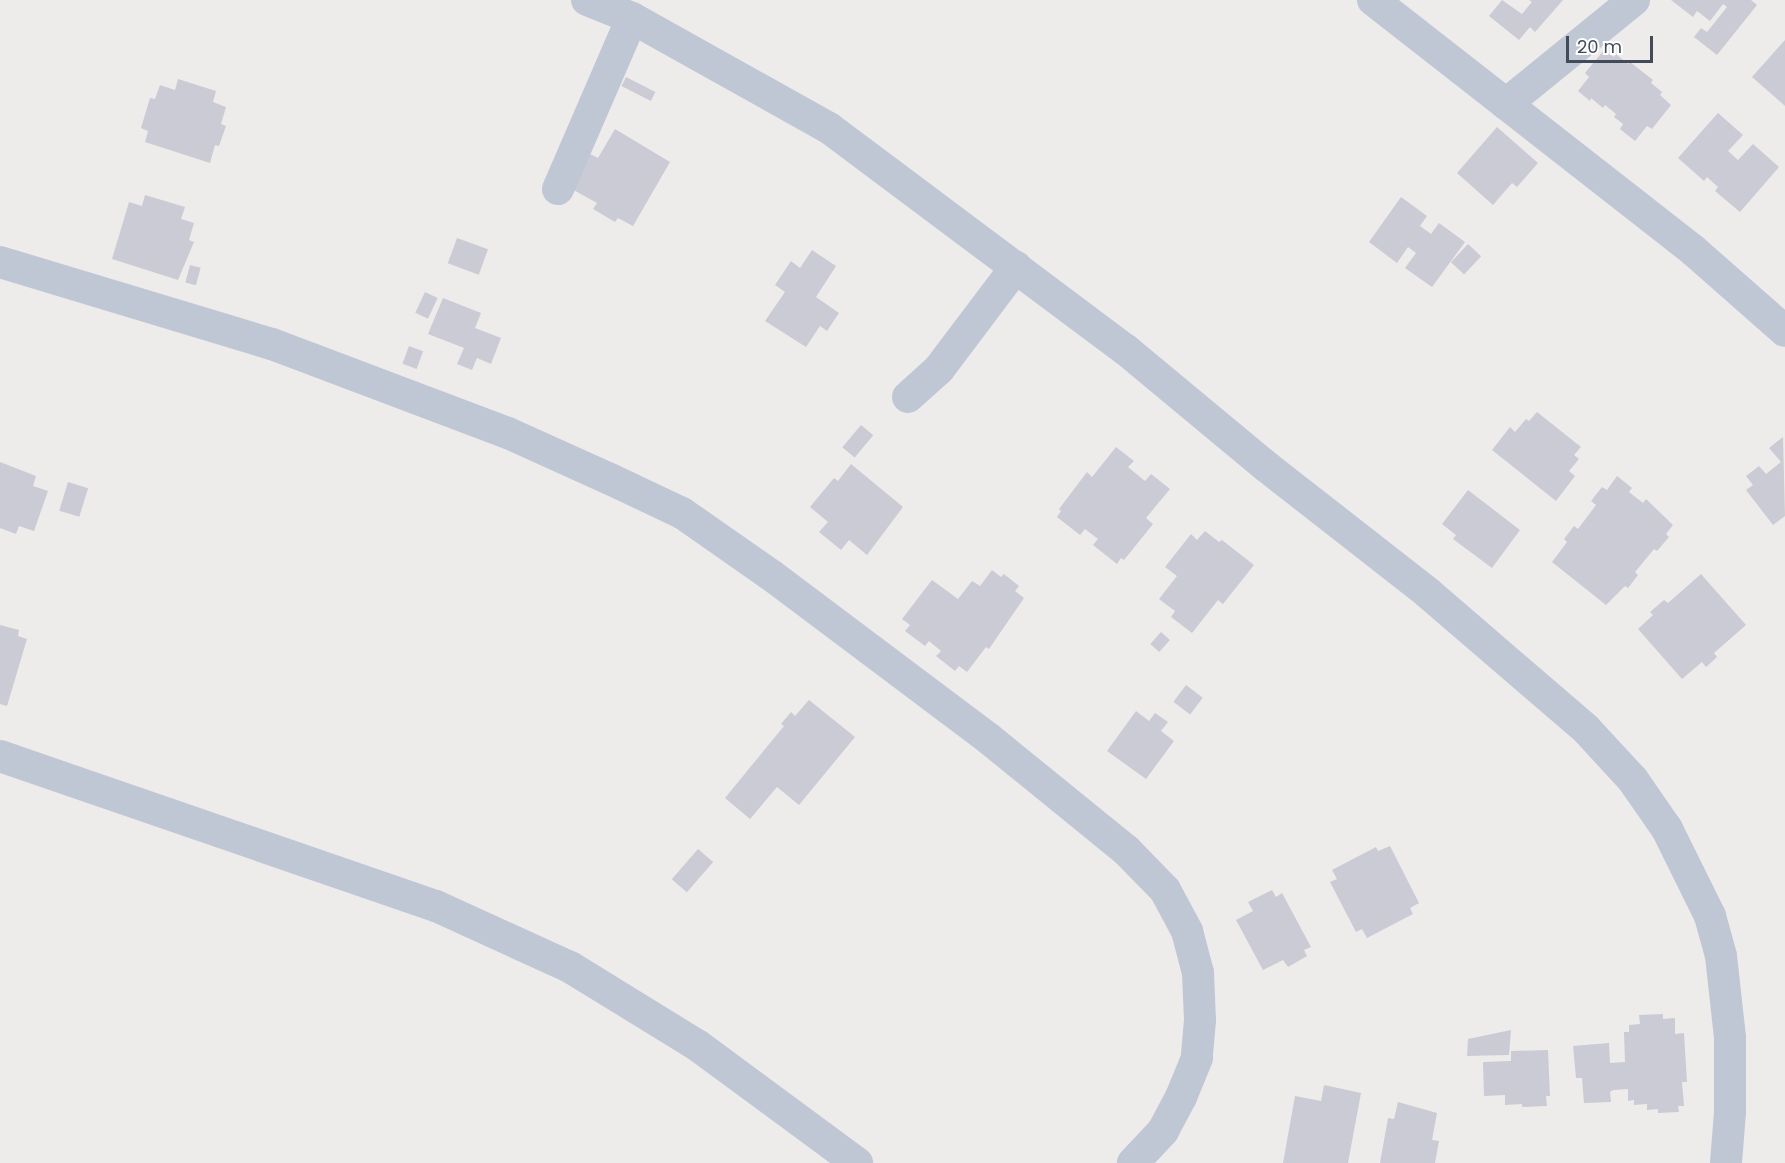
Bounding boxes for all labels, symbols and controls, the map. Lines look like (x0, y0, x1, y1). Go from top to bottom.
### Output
scale bar (1569, 24, 1656, 62)
text: 20 m (1577, 34, 1622, 59)

